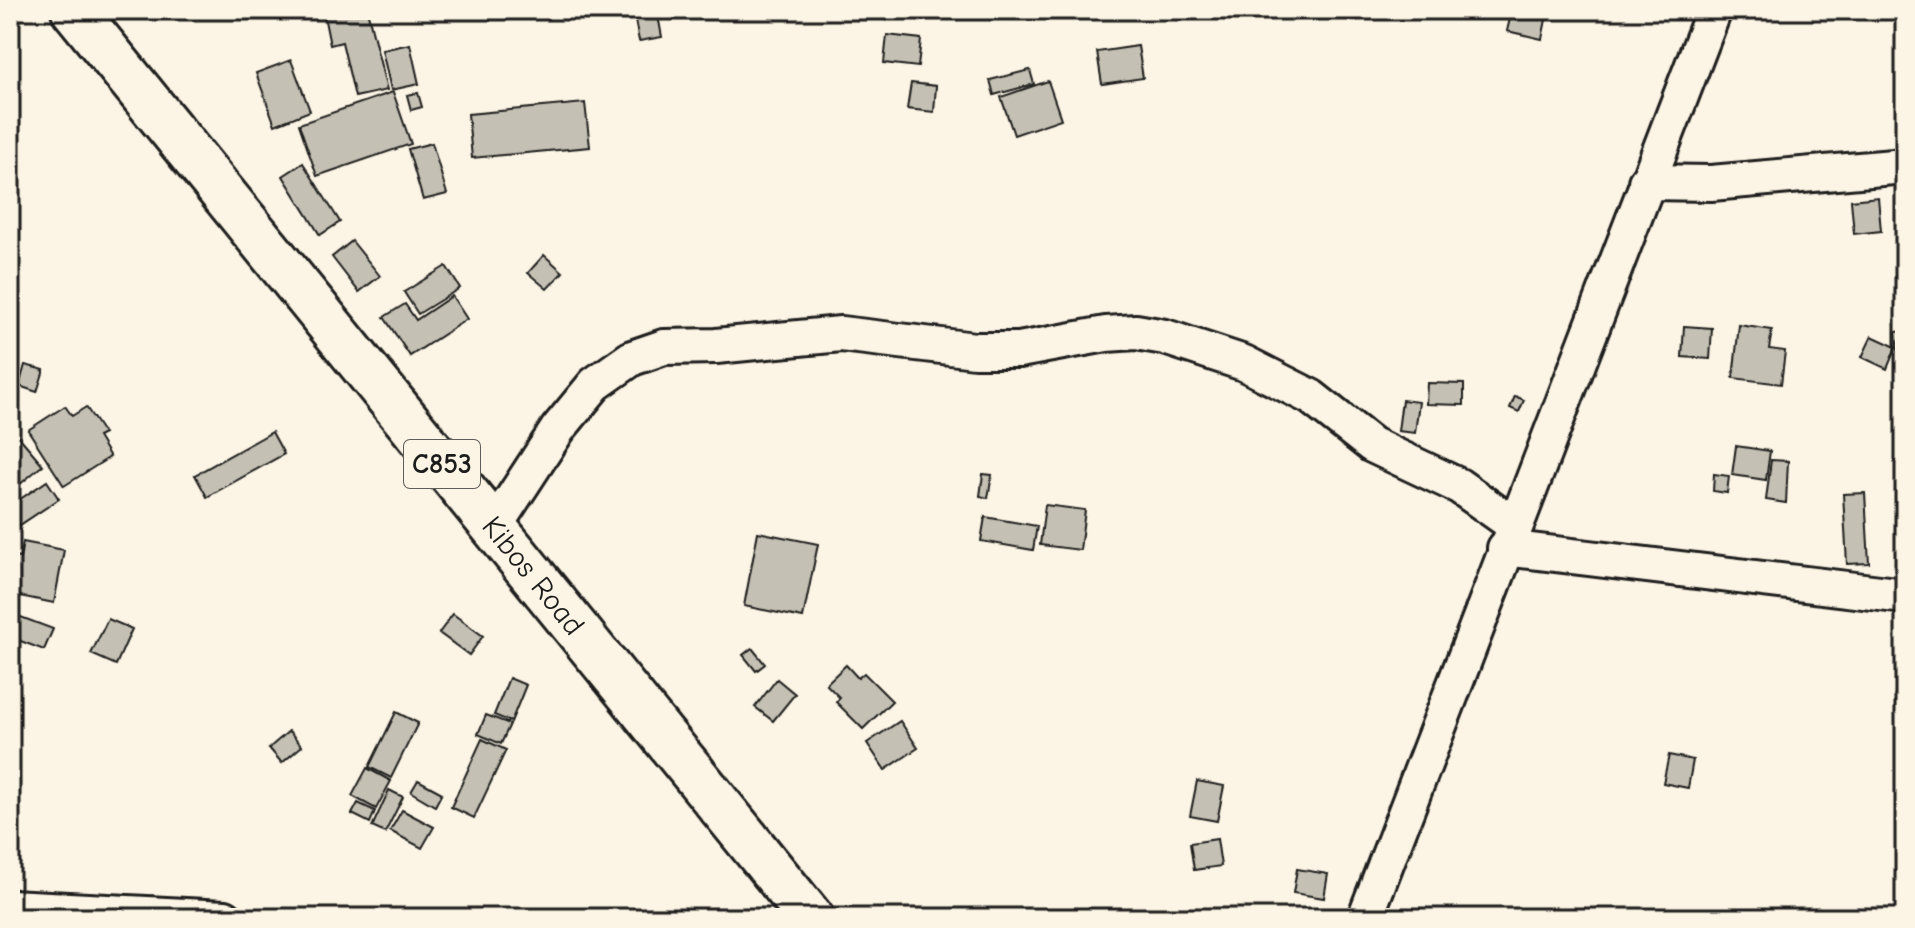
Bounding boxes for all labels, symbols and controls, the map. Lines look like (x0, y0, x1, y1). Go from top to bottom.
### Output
road number: C853 (404, 440, 480, 488)
street label: Kibos Road (475, 510, 591, 642)

